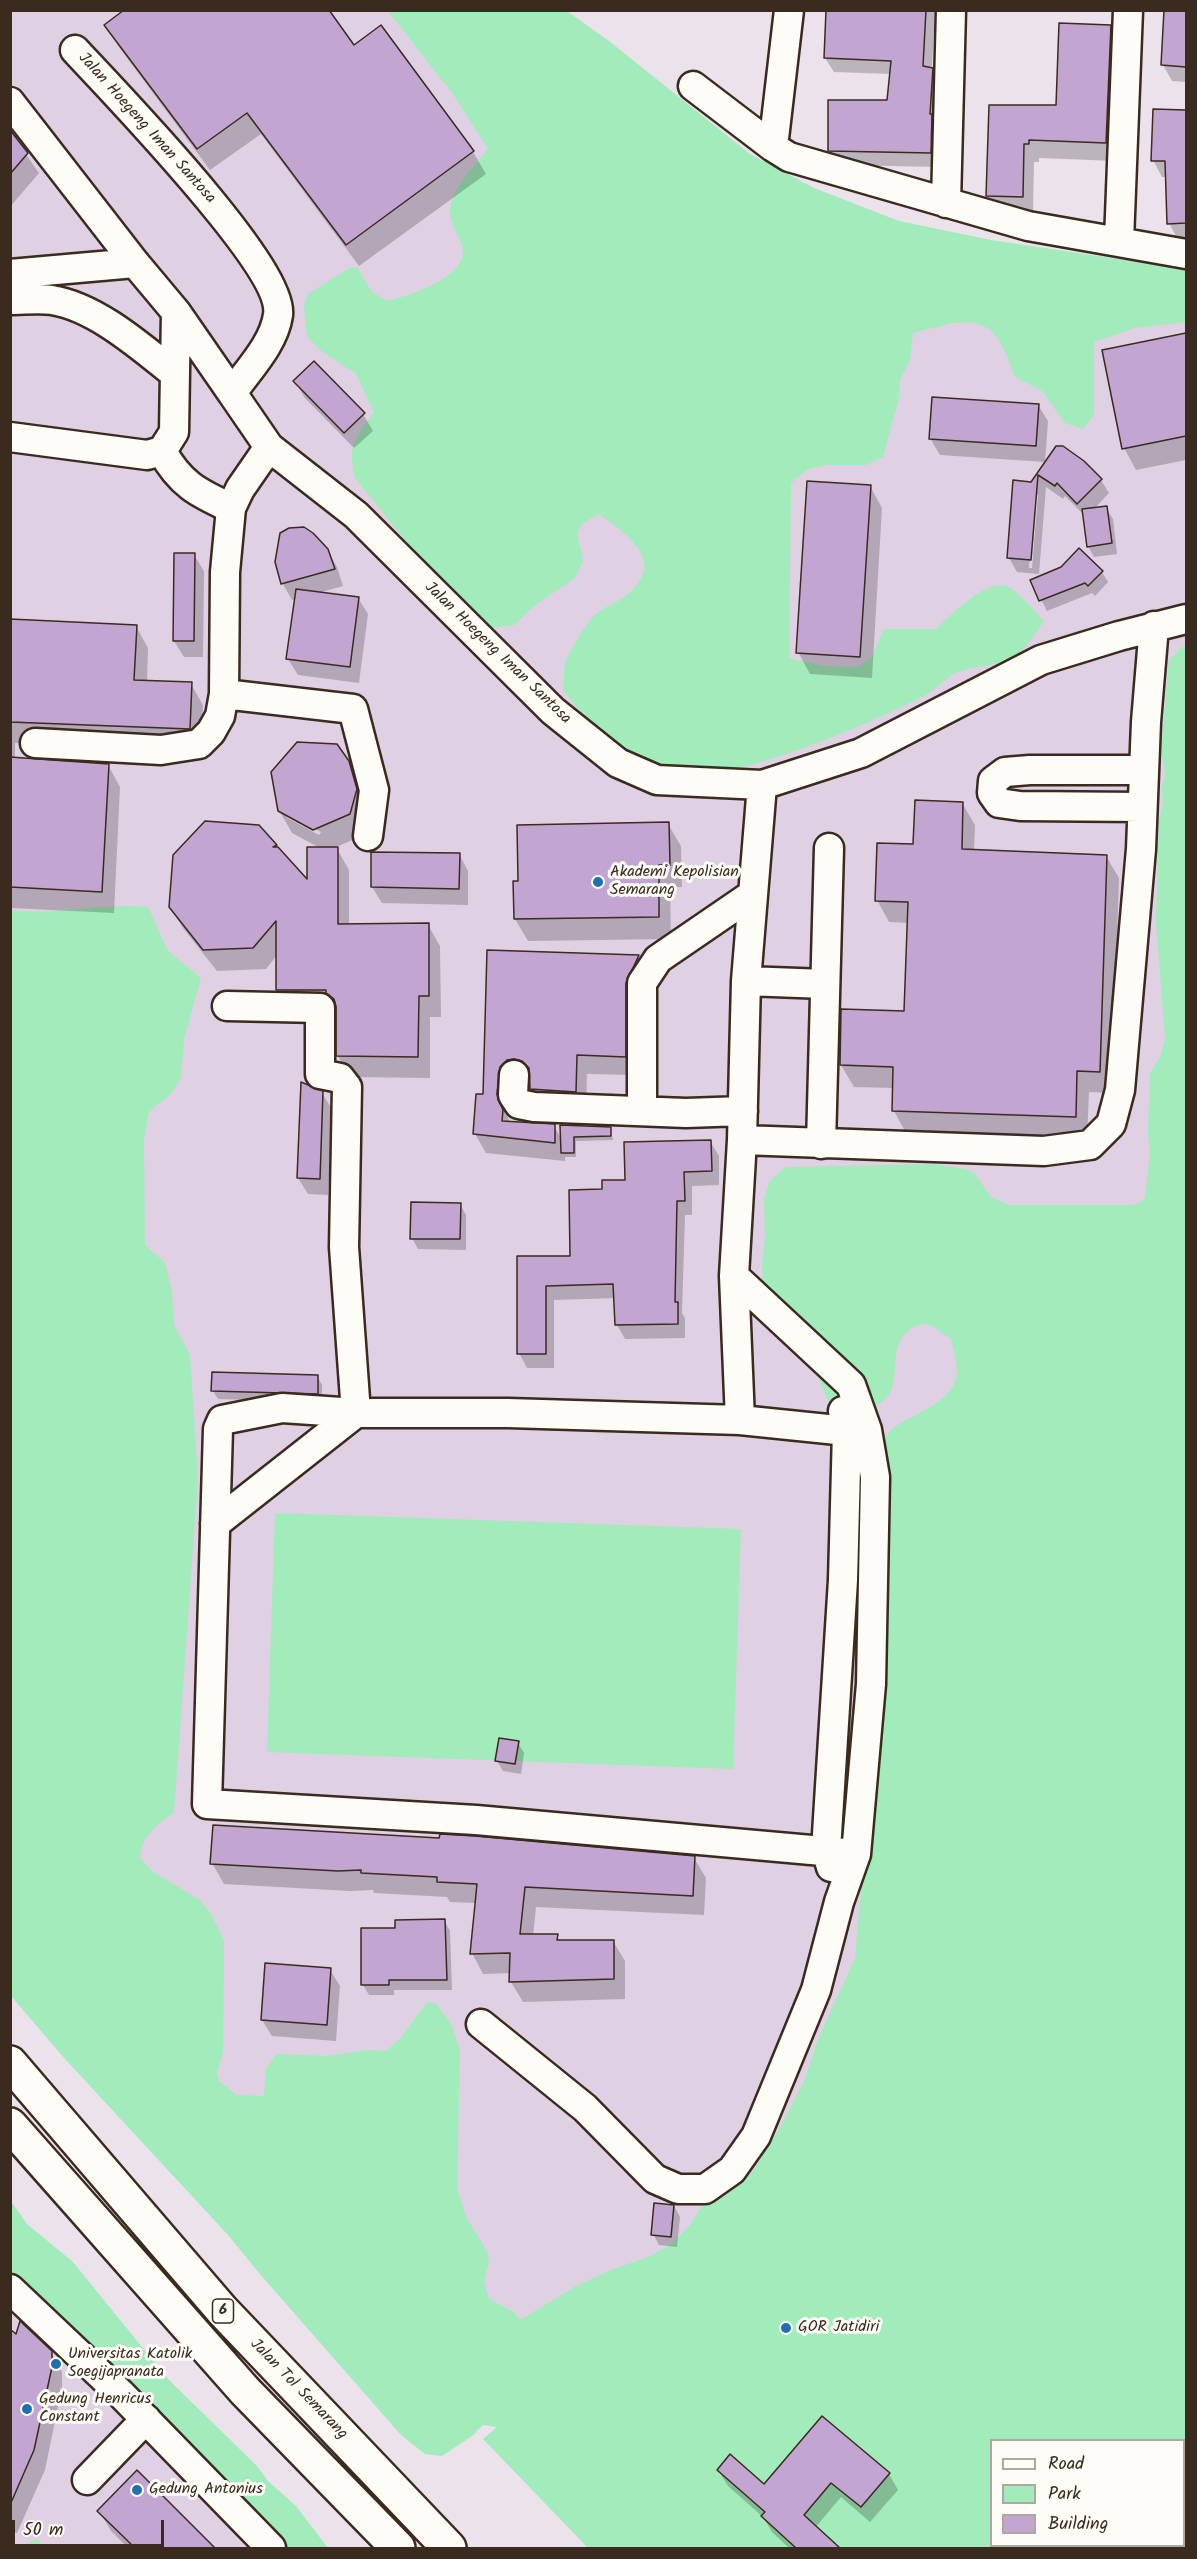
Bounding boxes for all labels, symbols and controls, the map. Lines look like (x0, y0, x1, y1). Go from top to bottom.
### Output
street label: Jalan Hoegeng Iman Santosa (73, 50, 219, 208)
street label: Jalan Hoegeng Iman Santosa (420, 579, 574, 729)
place label: Akademi Kepolisian Semarang (610, 863, 739, 901)
marker: Akademi Kepolisian Semarang (591, 875, 605, 889)
road number: 6 (212, 2299, 234, 2323)
place label: GOR Jatidiri (798, 2318, 879, 2338)
marker: GOR Jatidiri (779, 2321, 793, 2335)
street label: Jalan Tol Semarang (245, 2336, 351, 2444)
place label: Universitas Katolik Soegijapranata (68, 2345, 192, 2383)
marker: Universitas Katolik Soegijapranata (49, 2357, 63, 2371)
place label: Gedung Henricus Constant (39, 2390, 151, 2428)
marker: Gedung Henricus Constant (20, 2402, 34, 2416)
legend (990, 2439, 1185, 2547)
text: Road (1048, 2450, 1084, 2479)
place label: Gedung Antonius (149, 2480, 263, 2500)
text: Park (1048, 2480, 1081, 2509)
marker: Gedung Antonius (130, 2483, 144, 2497)
scale bar (15, 2508, 166, 2546)
text: Building (1048, 2510, 1108, 2539)
text: 50 m (23, 2516, 63, 2545)

